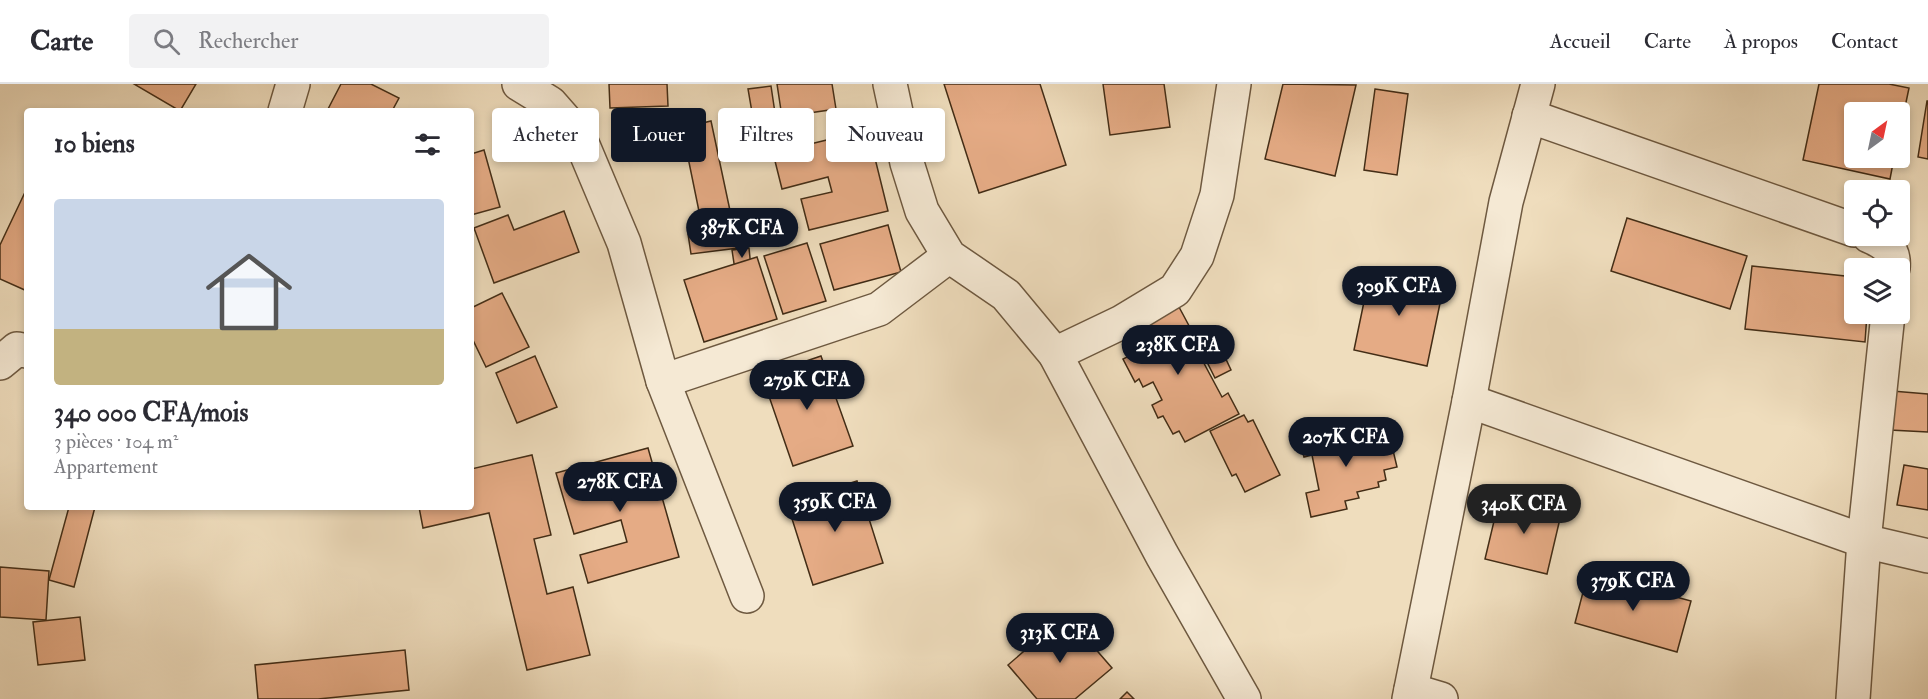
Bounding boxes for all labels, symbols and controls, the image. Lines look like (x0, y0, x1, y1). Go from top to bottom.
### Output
search box (129, 14, 549, 68)
text: Carte (30, 24, 93, 59)
icon: search (150, 25, 183, 58)
text: Rechercher (198, 27, 298, 55)
text: Accueil (1550, 28, 1611, 55)
text: Carte (1644, 28, 1691, 55)
text: À propos (1724, 28, 1798, 55)
text: Contact (1831, 28, 1898, 55)
north arrow (1844, 102, 1910, 168)
map controls (1844, 102, 1910, 324)
chip: Acheter (492, 108, 599, 162)
chip: Louer (611, 108, 706, 162)
chip: Filtres (718, 108, 814, 162)
chip: Nouveau (826, 108, 945, 162)
text: 10 biens (54, 128, 135, 160)
icon: filters (411, 128, 444, 161)
button: locate (1844, 180, 1910, 246)
pin: 387K CFA (680, 208, 804, 259)
text: 387K CFA (700, 215, 784, 240)
icon: home (195, 238, 303, 346)
button: layers (1844, 258, 1910, 324)
pin: 309K CFA (1337, 266, 1461, 317)
text: 309K CFA (1356, 273, 1442, 298)
pin: 238K CFA (1116, 325, 1240, 376)
text: 238K CFA (1136, 332, 1220, 357)
pin: 279K CFA (745, 360, 869, 411)
text: 279K CFA (764, 367, 850, 392)
text: 340 000 CFA/mois (54, 397, 248, 429)
pin: 207K CFA (1284, 417, 1408, 468)
text: 207K CFA (1302, 424, 1390, 449)
text: 3 pièces · 104 m² (54, 429, 178, 454)
text: Appartement (54, 454, 158, 479)
pin: 278K CFA (558, 462, 682, 513)
text: 278K CFA (577, 469, 663, 494)
pin: 359K CFA (773, 482, 897, 533)
pin: 340K CFA (1462, 484, 1586, 535)
text: 359K CFA (793, 489, 877, 514)
text: 340K CFA (1481, 491, 1567, 516)
pin: 379K CFA (1571, 561, 1695, 612)
text: 379K CFA (1591, 568, 1675, 593)
pin: 313K CFA (998, 613, 1122, 664)
text: 313K CFA (1020, 620, 1100, 645)

